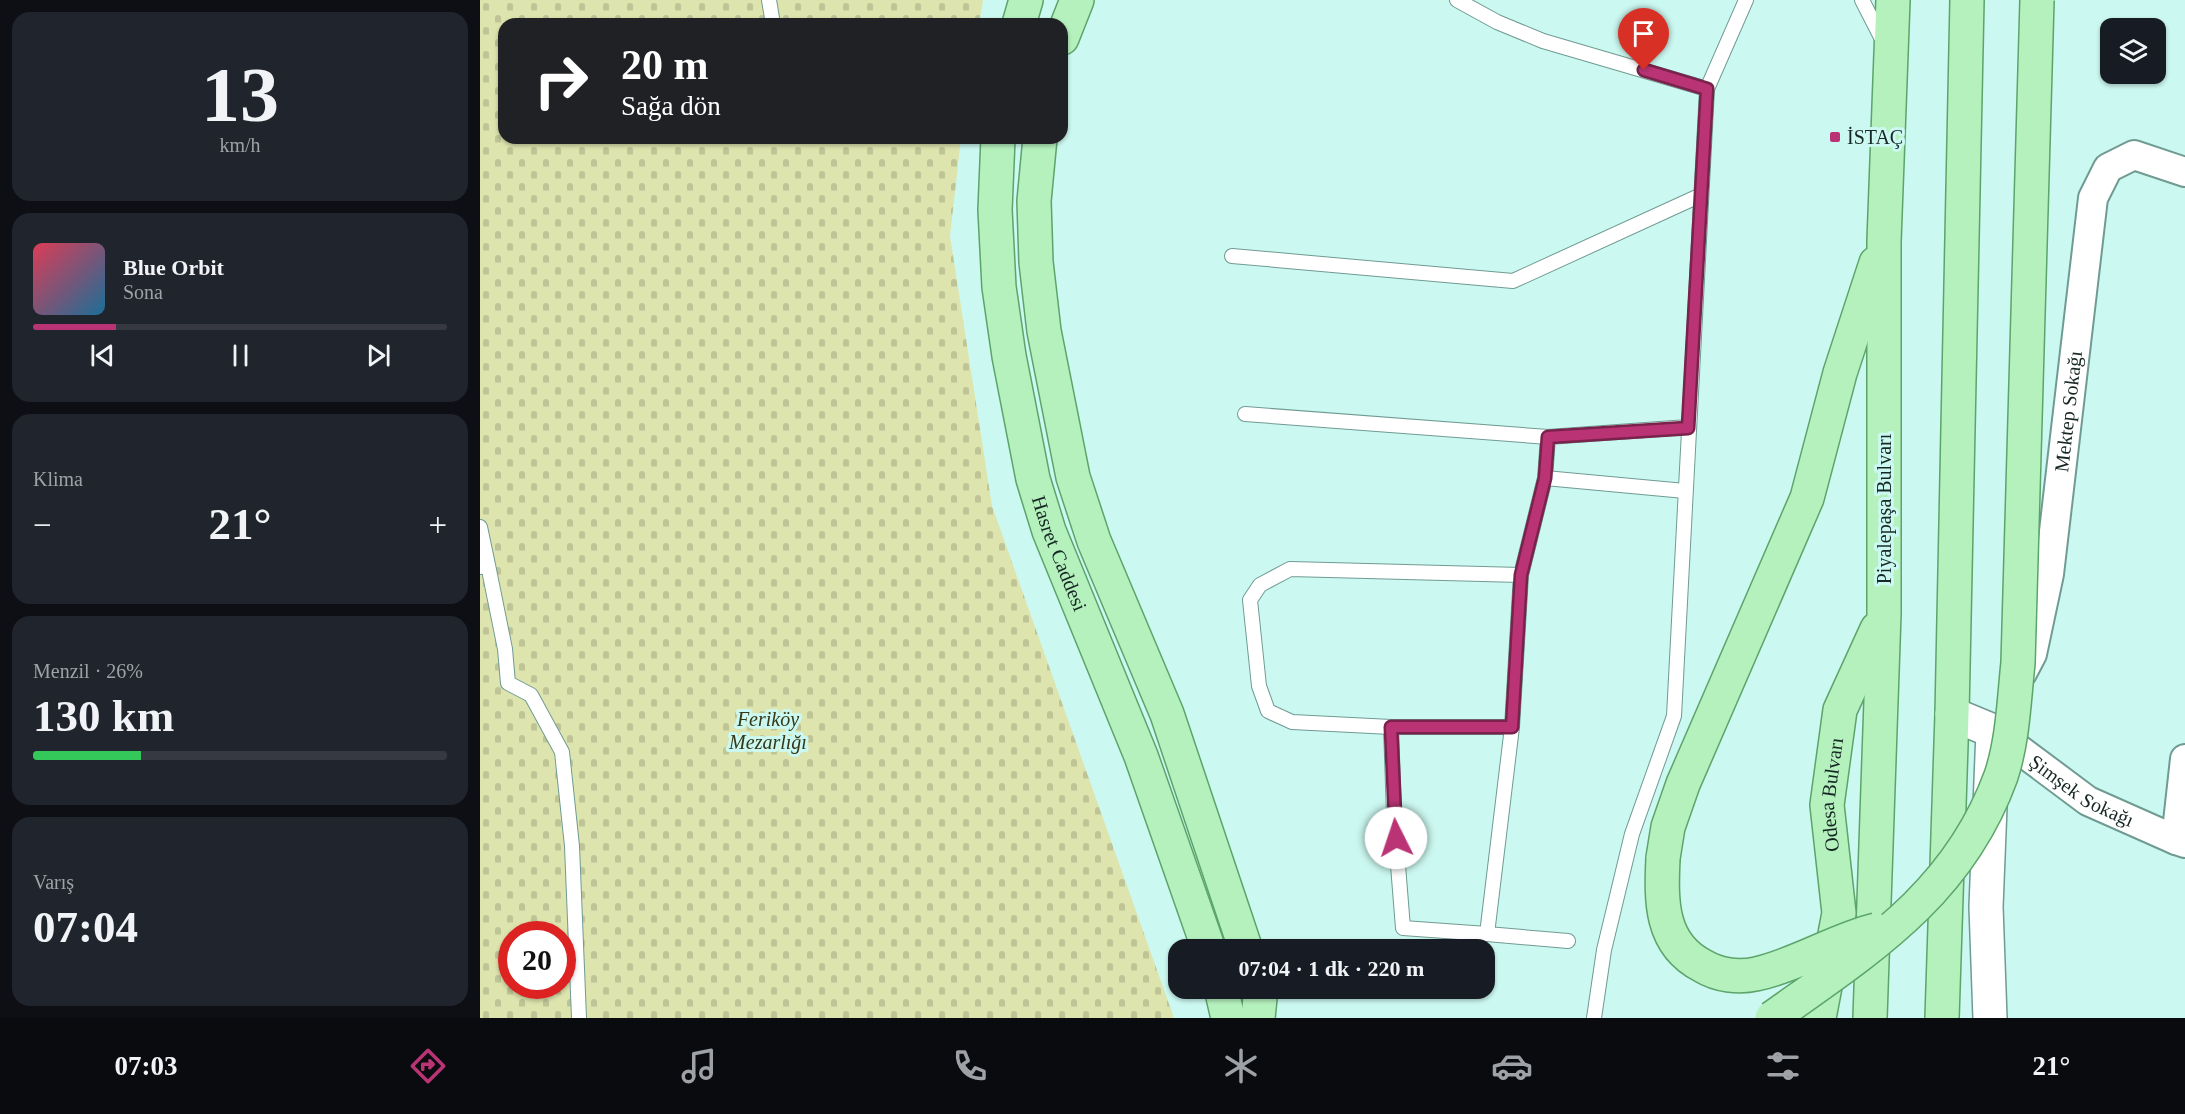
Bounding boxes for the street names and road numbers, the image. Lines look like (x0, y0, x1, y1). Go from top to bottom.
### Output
street label: Mektep Sokağı (2050, 349, 2086, 473)
street label: Piyalepaşa Bulvarı (1873, 433, 1896, 584)
street label: Hasret Caddesi (1028, 493, 1092, 614)
street label: Odesa Bulvarı (1816, 736, 1847, 853)
street label: Şimşek Sokağı (2024, 750, 2138, 831)

